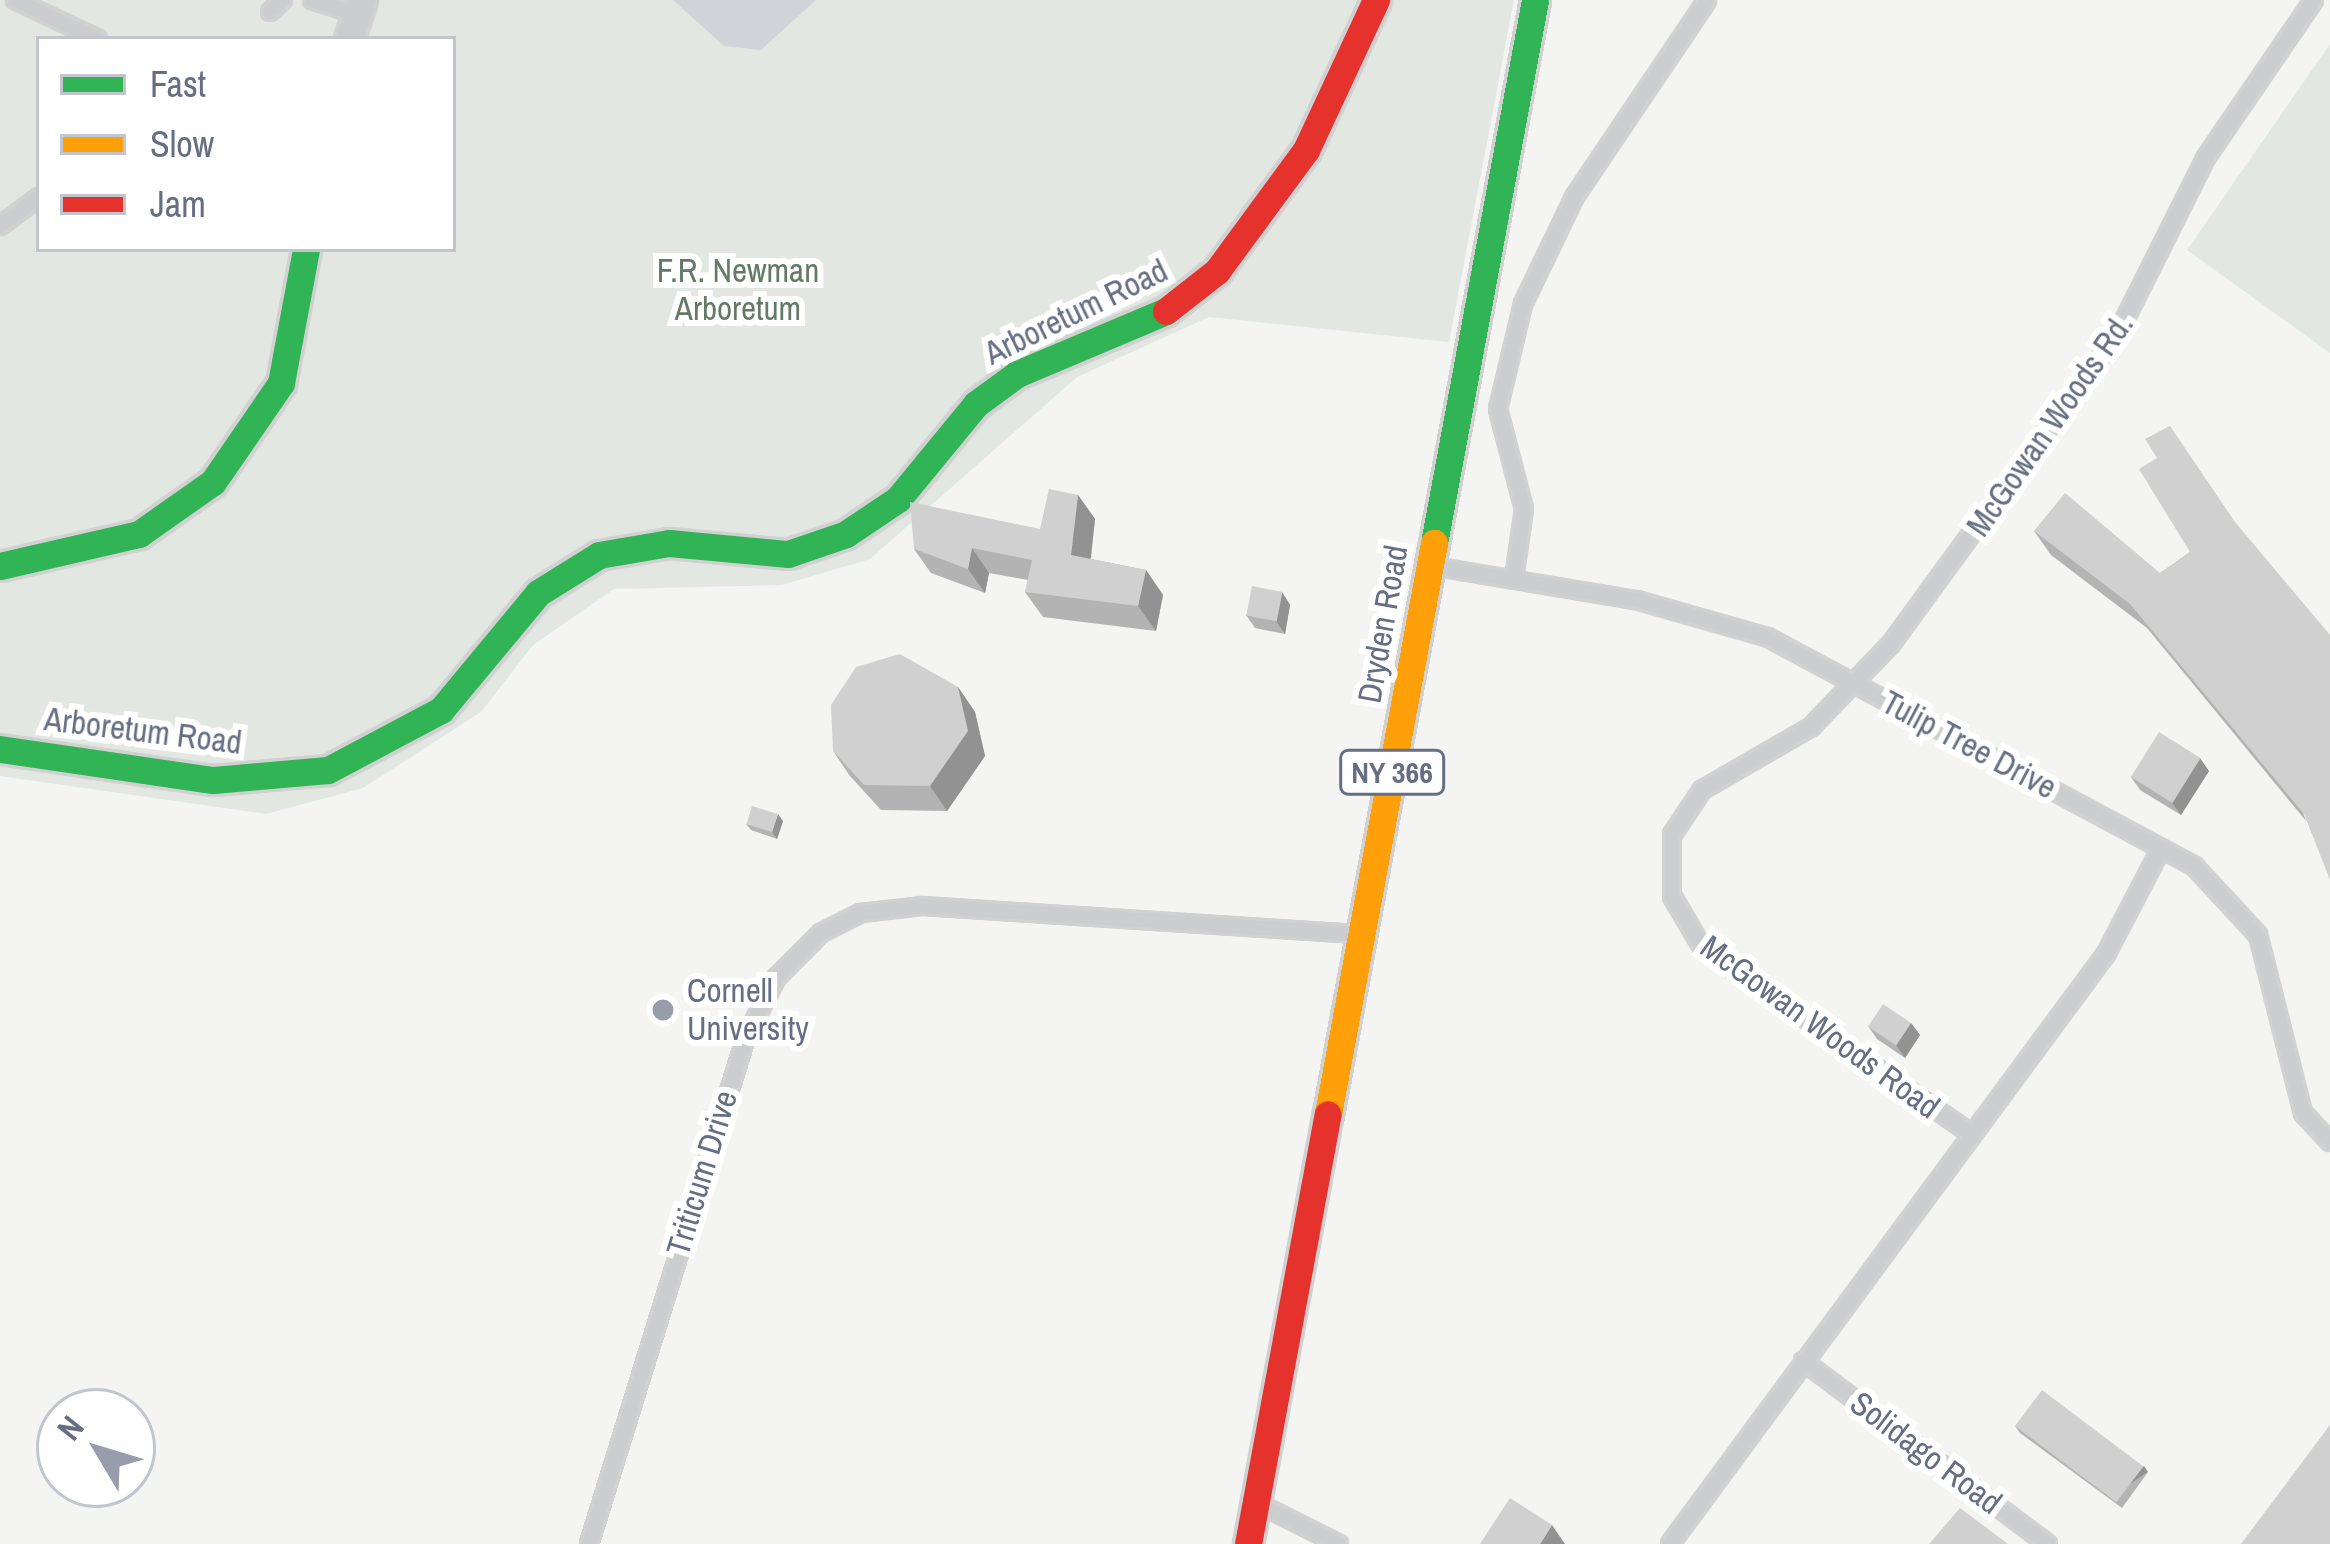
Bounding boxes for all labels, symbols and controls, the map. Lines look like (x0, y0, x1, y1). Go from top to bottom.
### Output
legend (36, 36, 456, 252)
text: Fast (150, 60, 206, 108)
text: Slow (150, 120, 214, 168)
text: Jam (150, 180, 206, 228)
park label: F.R. Newman Arboretum (657, 251, 819, 329)
street label: Arboretum Road (978, 251, 1174, 373)
street label: McGowan Woods Rd. (1958, 306, 2142, 544)
street label: Dryden Road (1350, 542, 1416, 706)
street label: Tulip Tree Drive (1875, 682, 2063, 808)
street label: Arboretum Road (42, 699, 244, 763)
road number: NY 366 (1338, 748, 1446, 796)
street label: McGowan Woods Road (1693, 927, 1947, 1127)
place label: Cornell University (687, 971, 809, 1049)
marker: Cornell University (650, 997, 676, 1023)
street label: Triticum Drive (658, 1086, 746, 1260)
street label: Solidago Road (1843, 1383, 2009, 1523)
north arrow (36, 1388, 156, 1508)
text: N (47, 1406, 93, 1449)

